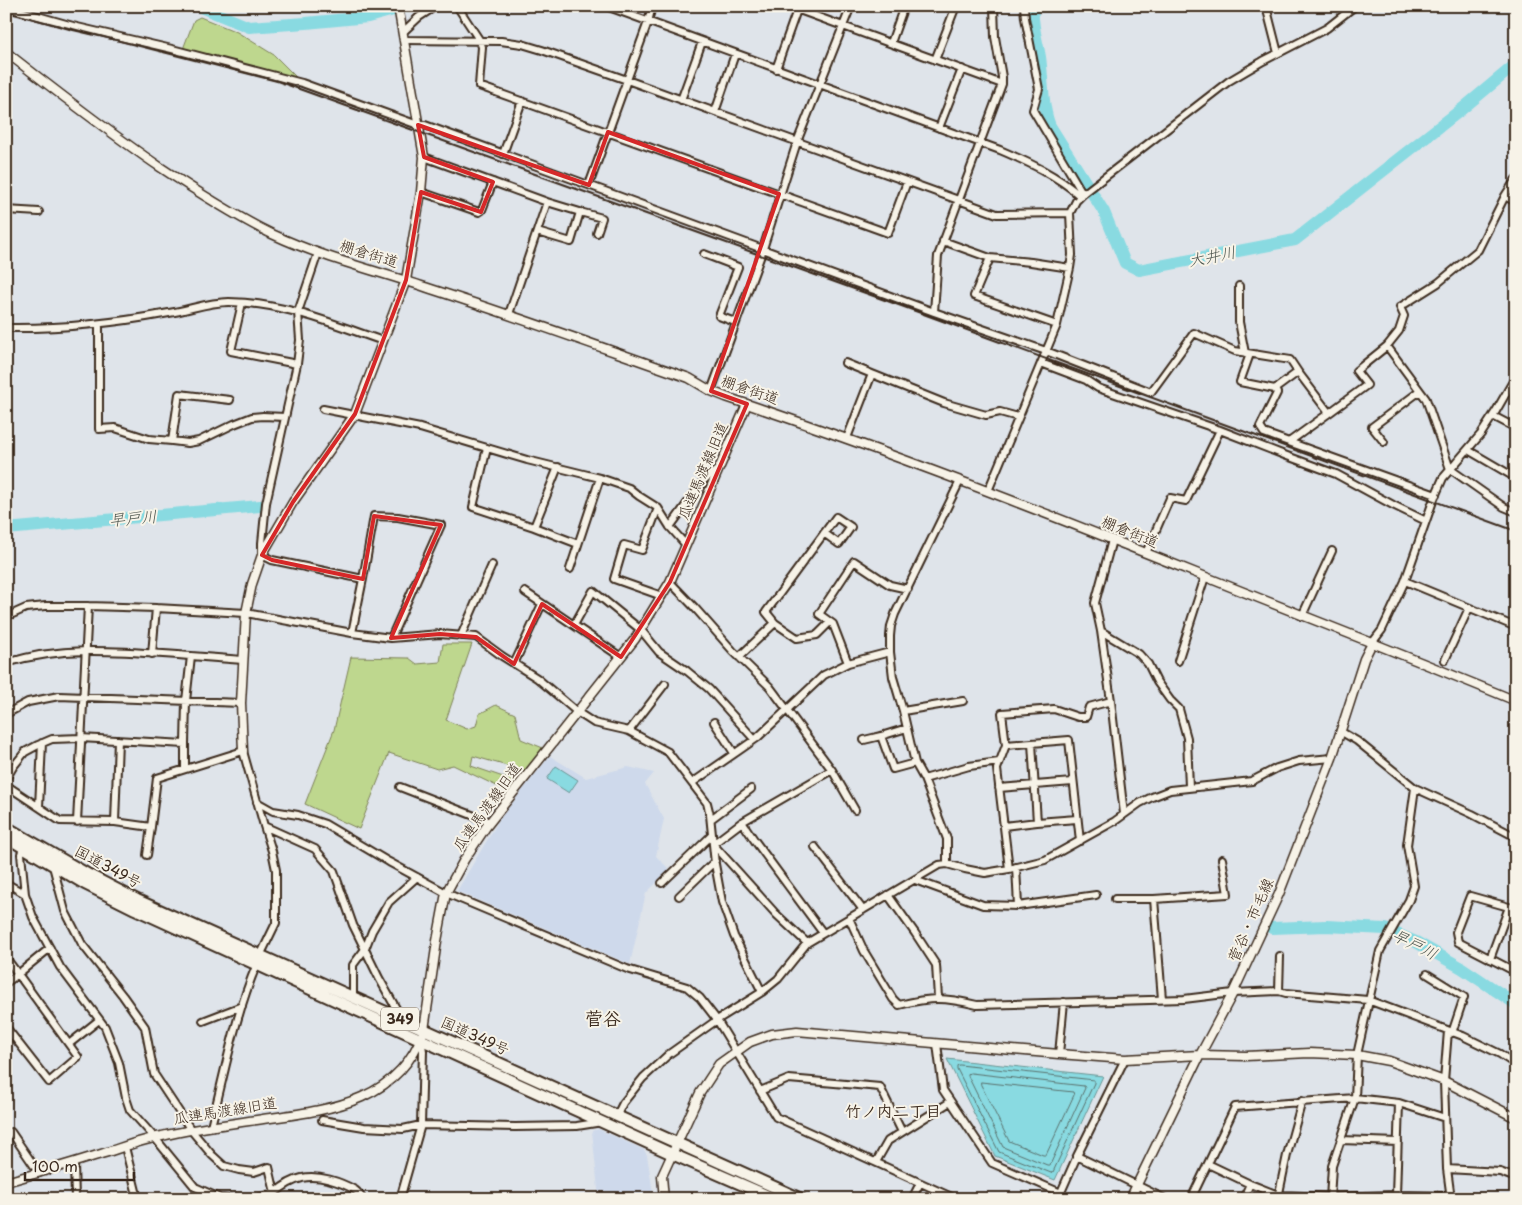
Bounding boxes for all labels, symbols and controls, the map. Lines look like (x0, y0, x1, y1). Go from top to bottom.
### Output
street label: 棚倉街道 (337, 233, 401, 272)
water label: 大井川 (1186, 239, 1238, 271)
street label: 棚倉街道 (718, 368, 783, 409)
street label: 瓜連馬渡線旧道 (671, 418, 733, 523)
water label: 早戸川 (108, 503, 158, 531)
street label: 棚倉街道 (1098, 509, 1163, 553)
street label: 瓜連馬渡線旧道 (446, 757, 526, 855)
street label: 国道349号 (71, 838, 146, 893)
street label: 菅谷・市毛線 (1221, 874, 1278, 965)
water label: 早戸川 (1389, 922, 1442, 965)
district label: 菅谷 (585, 1004, 621, 1031)
road number: 349 (381, 1008, 419, 1030)
street label: 国道349号 (437, 1009, 514, 1060)
street label: 瓜連馬渡線旧道 (171, 1090, 278, 1129)
district label: 竹ノ内二丁目 (845, 1098, 941, 1122)
scale bar (25, 1150, 134, 1182)
text: 100 m (32, 1154, 78, 1177)

